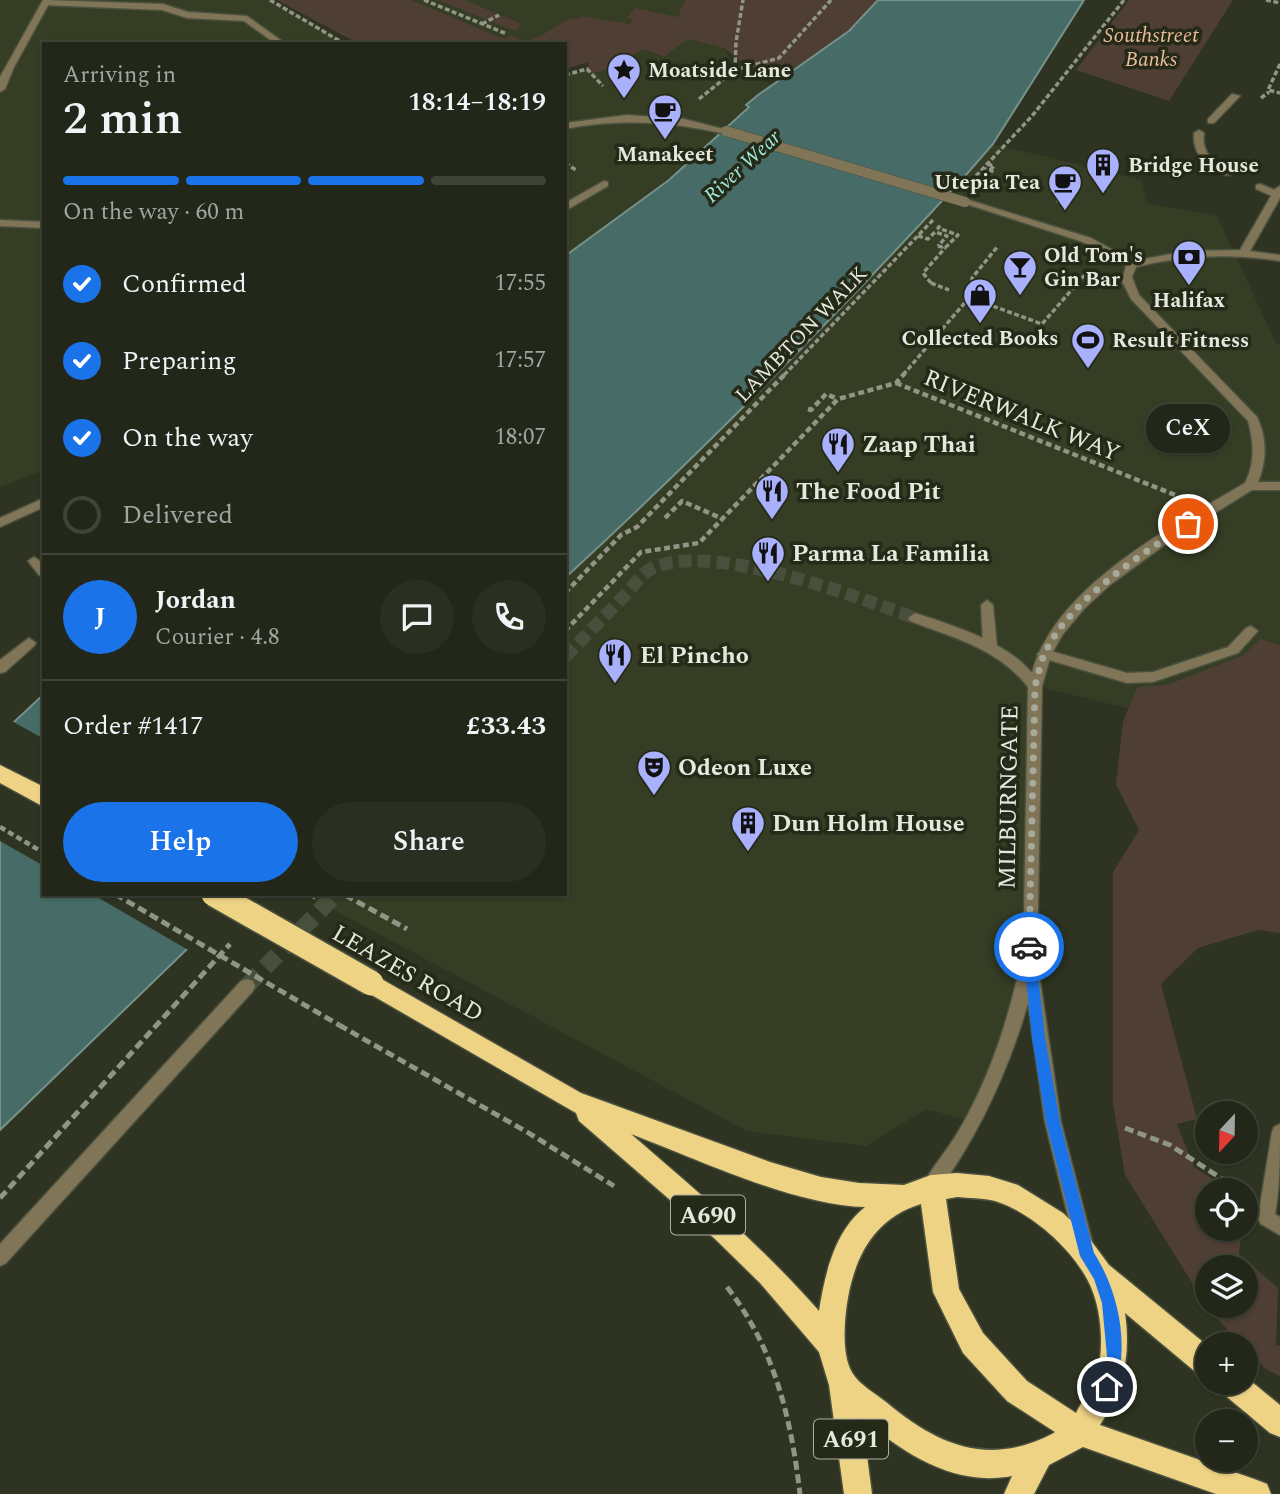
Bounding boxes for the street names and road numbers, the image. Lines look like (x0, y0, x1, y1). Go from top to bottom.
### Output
street label: LAMBTON WALK (728, 259, 876, 410)
street label: RIVERWALK WAY (918, 360, 1125, 472)
street label: MILBURNGATE (989, 705, 1029, 889)
street label: LEAZES ROAD (325, 916, 490, 1032)
road number: A690 (671, 1196, 745, 1234)
road number: A691 (814, 1420, 888, 1458)

